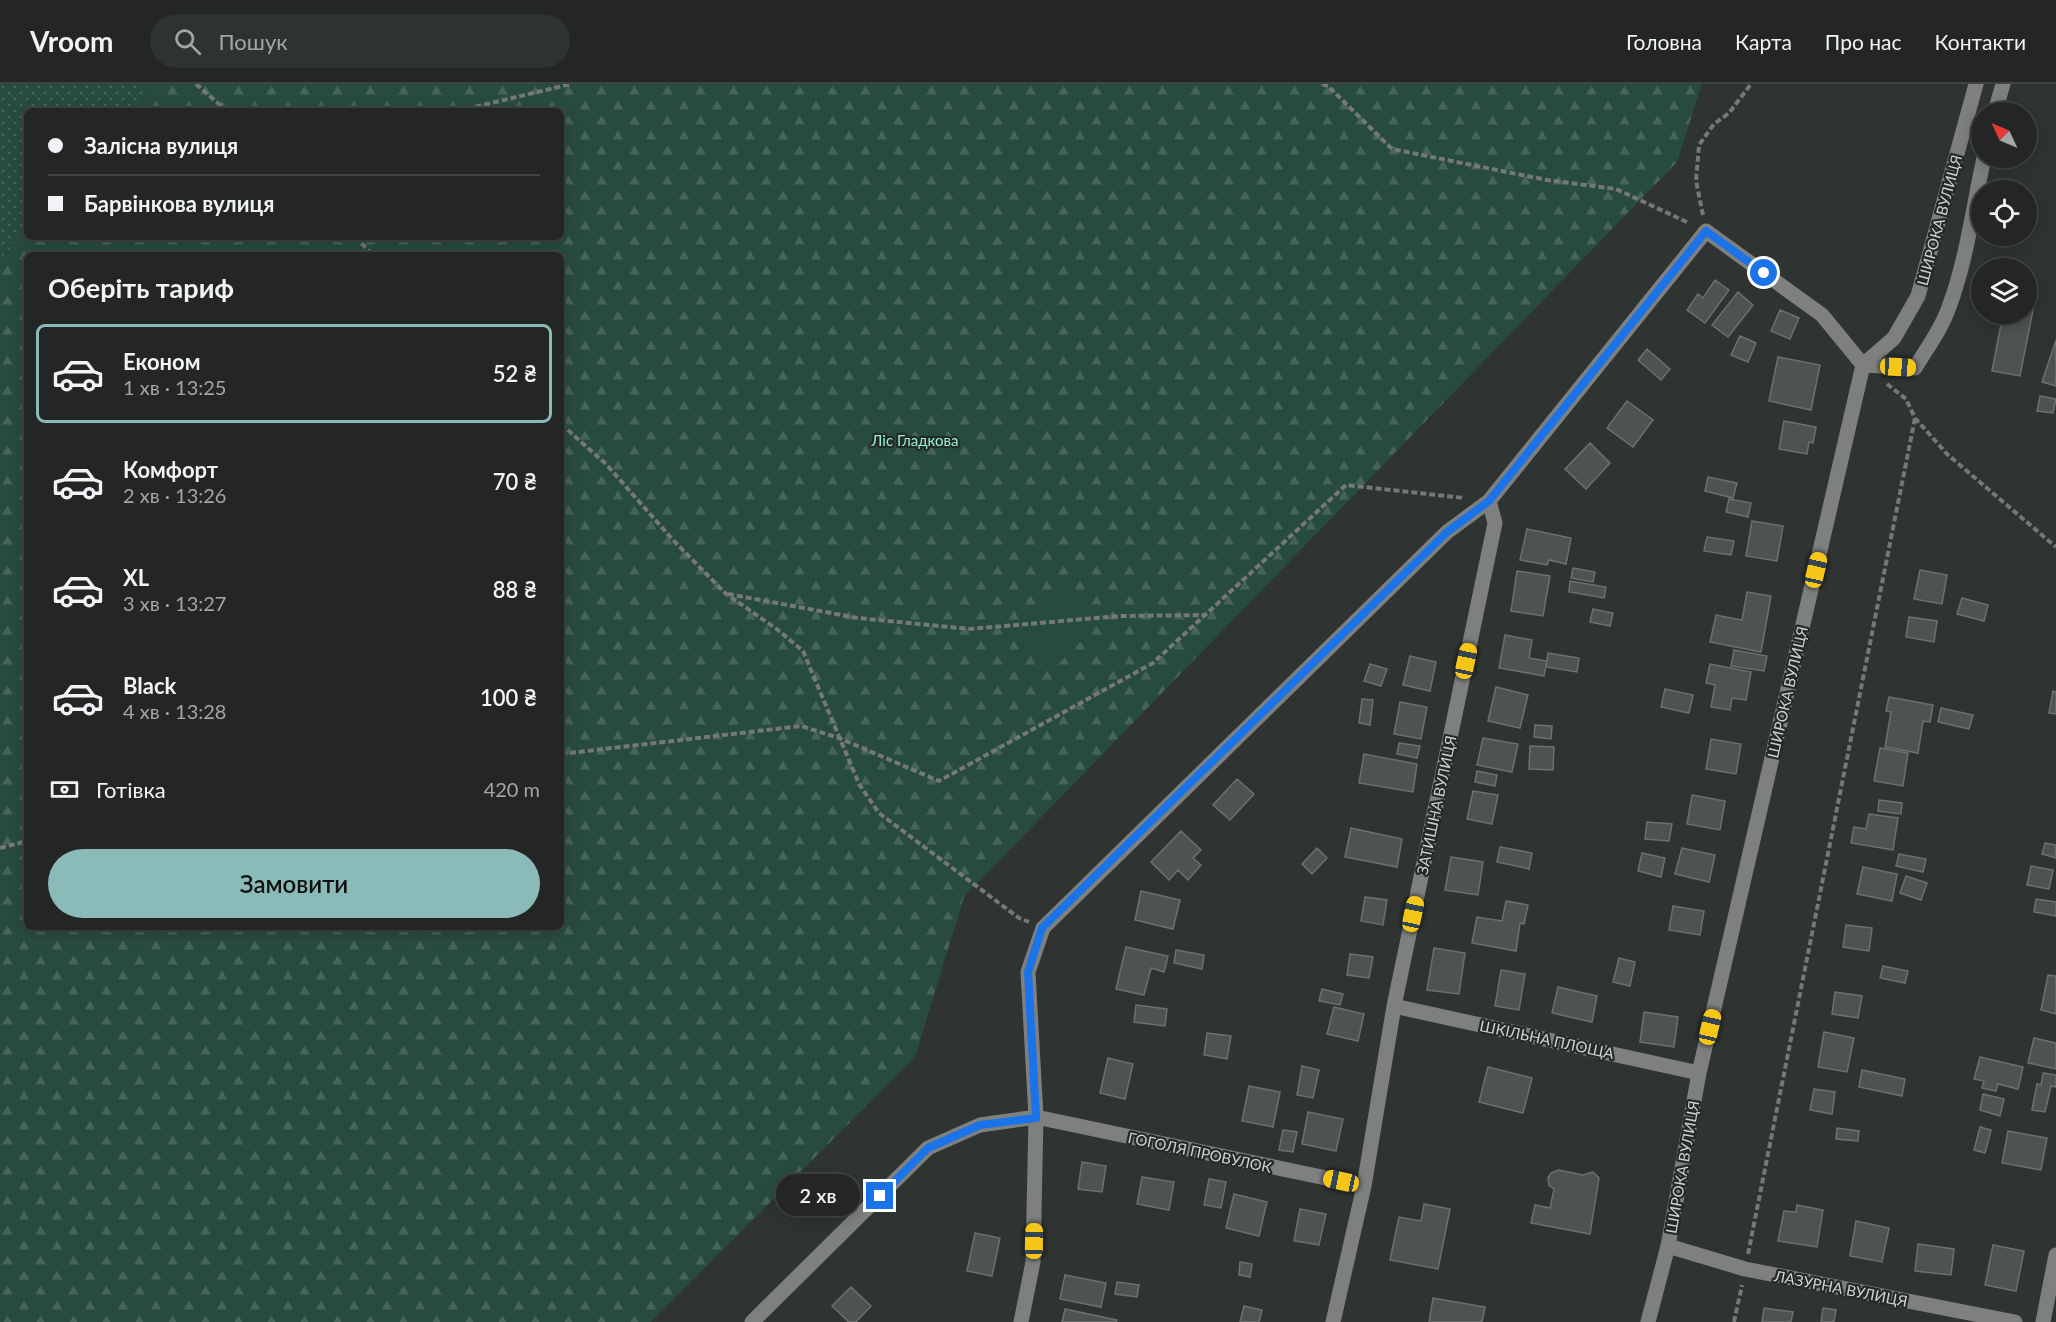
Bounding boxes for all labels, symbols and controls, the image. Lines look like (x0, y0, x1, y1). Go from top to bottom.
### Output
search box (150, 14, 570, 68)
text: Vroom (30, 24, 114, 58)
icon: search (171, 25, 204, 58)
text: Пошук (219, 28, 288, 55)
text: Головна (1626, 29, 1702, 54)
text: Карта (1735, 29, 1792, 54)
text: Про нас (1825, 29, 1901, 54)
text: Контакти (1934, 29, 2026, 54)
north arrow (1971, 102, 2037, 168)
map controls (1971, 102, 2037, 324)
text: Залісна вулиця (84, 132, 238, 159)
street label: ШИРОКА ВУЛИЦЯ (1913, 153, 1965, 287)
button: locate (1971, 180, 2037, 246)
text: Барвінкова вулиця (84, 190, 274, 217)
button: layers (1971, 258, 2037, 324)
route start (1750, 259, 1777, 286)
text: Оберіть тариф (48, 271, 234, 304)
icon: car (51, 347, 105, 401)
text: Економ (123, 348, 201, 375)
car (1880, 357, 1916, 377)
text: 52 ₴ (493, 360, 537, 387)
text: 1 хв · 13:25 (123, 375, 226, 399)
park label: Ліс Гладкова (871, 431, 958, 449)
icon: car (51, 455, 105, 509)
text: Комфорт (123, 456, 218, 483)
text: 70 ₴ (493, 468, 537, 495)
text: 2 хв · 13:26 (123, 483, 226, 507)
car (1803, 550, 1829, 590)
icon: car (51, 563, 105, 617)
text: XL (123, 564, 149, 591)
text: 88 ₴ (493, 576, 537, 603)
text: 3 хв · 13:27 (123, 591, 226, 615)
street label: ШИРОКА ВУЛИЦЯ (1763, 624, 1811, 760)
car (1453, 642, 1479, 680)
icon: car (51, 671, 105, 725)
text: Black (123, 672, 176, 699)
text: 100 ₴ (480, 684, 537, 711)
text: 4 хв · 13:28 (123, 699, 226, 723)
street label: ЗАТИШНА ВУЛИЦЯ (1412, 734, 1460, 876)
icon: cash (48, 773, 81, 806)
text: Готівка (96, 776, 166, 803)
text: 420 m (484, 777, 540, 801)
button: Замовити (48, 849, 540, 918)
car (1400, 895, 1426, 933)
car (1697, 1007, 1723, 1047)
street label: ШКІЛЬНА ПЛОЩА (1478, 1016, 1617, 1062)
street label: ШИРОКА ВУЛИЦЯ (1661, 1099, 1703, 1235)
street label: ГОГОЛЯ ПРОВУЛОК (1126, 1128, 1274, 1176)
car (1322, 1168, 1360, 1194)
callout: 2 хв (775, 1175, 859, 1217)
route end (866, 1182, 893, 1209)
text: 2 хв (800, 1183, 836, 1207)
car (1025, 1223, 1043, 1259)
street label: ЛАЗУРНА ВУЛИЦЯ (1772, 1266, 1909, 1310)

